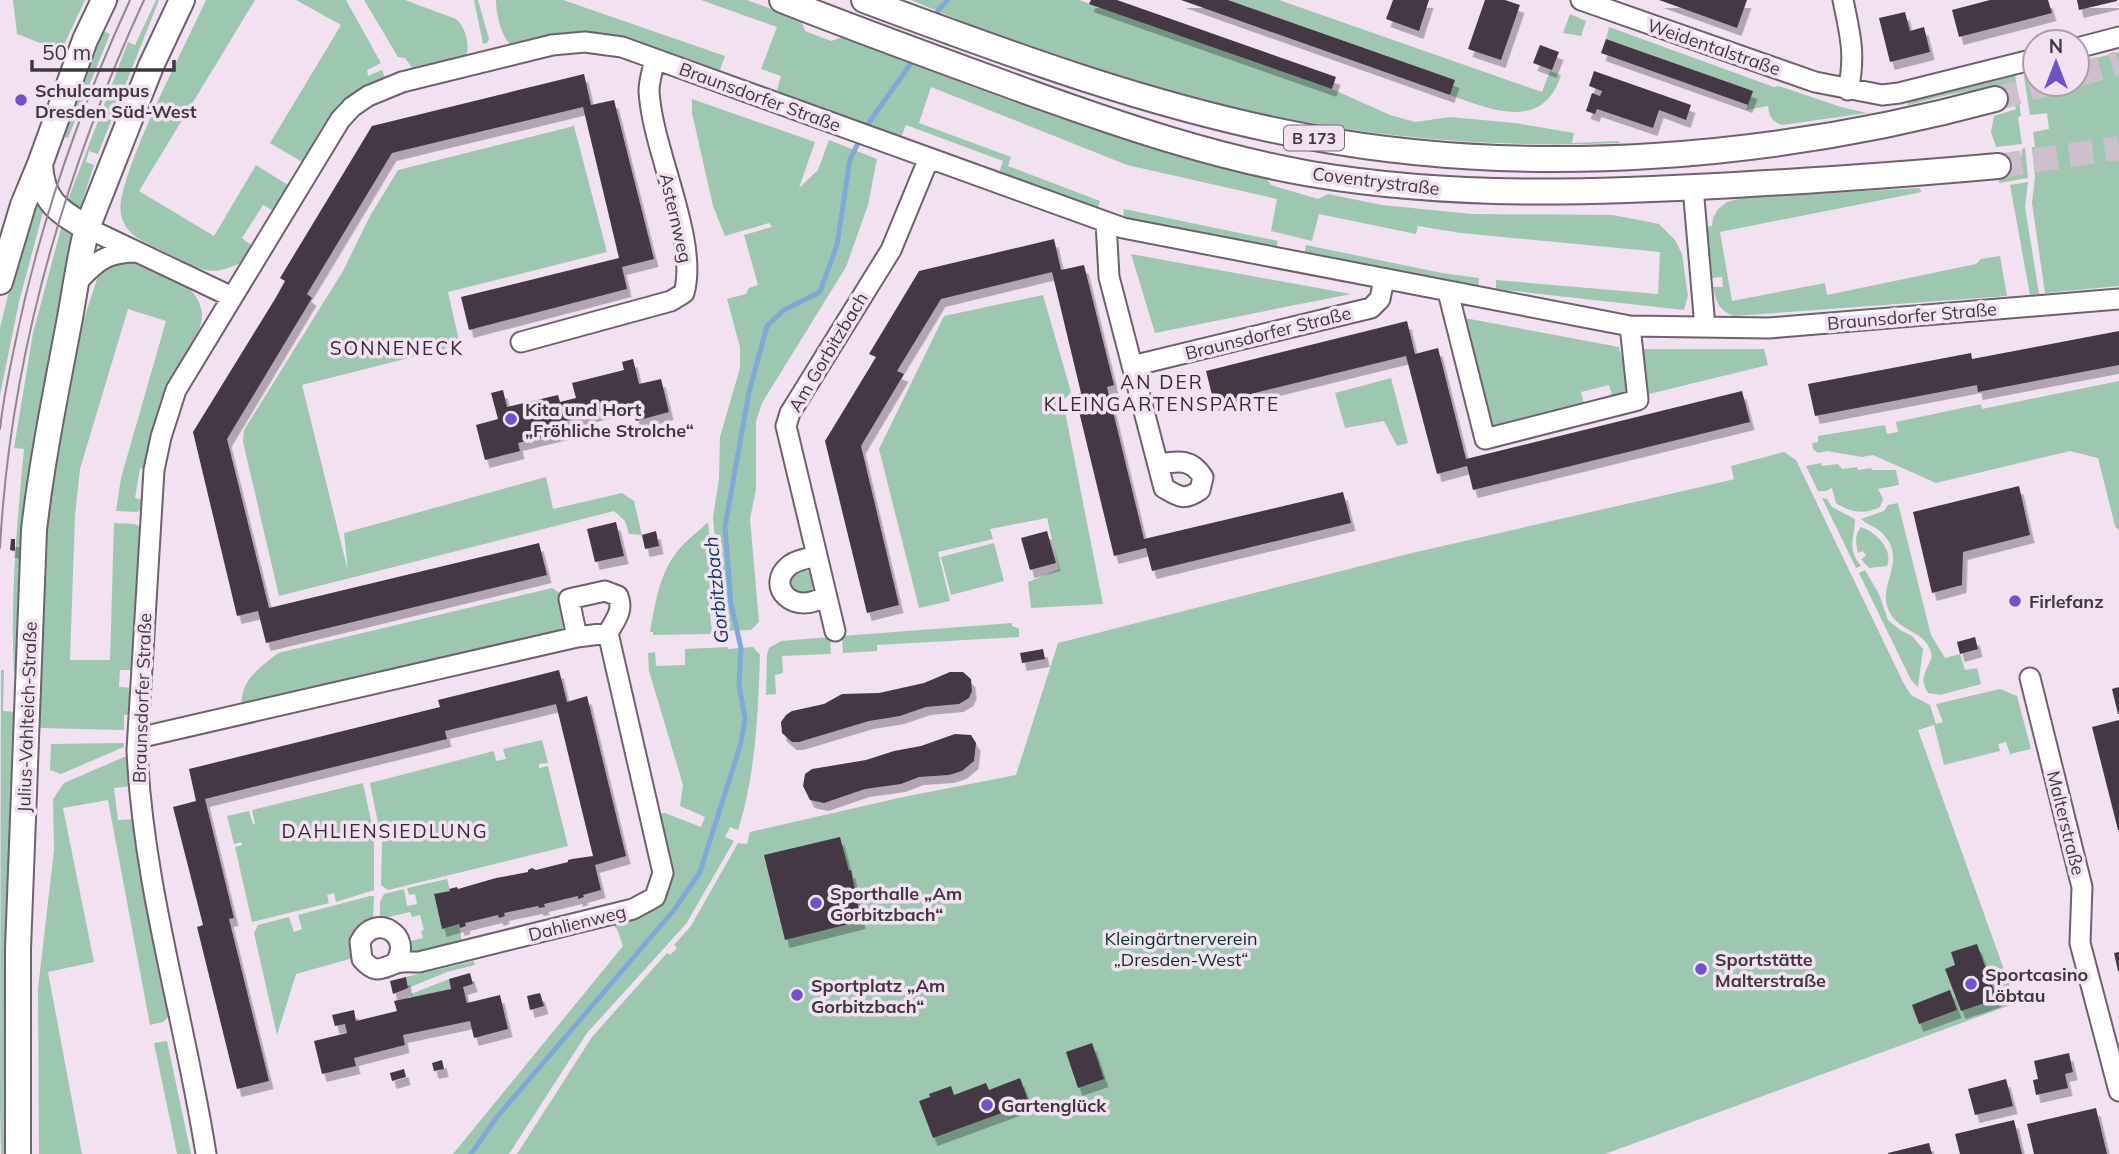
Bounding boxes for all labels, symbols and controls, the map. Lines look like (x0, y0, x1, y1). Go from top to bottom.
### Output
street label: Weidentalstraße (1644, 13, 1784, 81)
scale bar (32, 28, 173, 72)
north arrow (2021, 28, 2091, 98)
text: N (2049, 34, 2063, 58)
text: 50 m (42, 39, 91, 65)
street label: Braunsdorfer Straße (676, 57, 844, 137)
place label: Schulcampus Dresden Süd-West (35, 79, 197, 123)
marker: Schulcampus Dresden Süd-West (13, 92, 29, 108)
road number: B 173 (1284, 126, 1344, 150)
street label: Coventrystraße (1311, 162, 1441, 200)
street label: Asternweg (655, 171, 697, 265)
street label: Am Gorbitzbach (783, 288, 873, 416)
street label: Braunsdorfer Straße (1826, 297, 1998, 335)
street label: Braunsdorfer Straße (1183, 301, 1353, 365)
district label: SONNENECK (330, 336, 464, 360)
district label: AN DER KLEINGARTENSPARTE (1044, 370, 1280, 416)
place label: Kita und Hort „Fröhliche Strolche“ (525, 398, 694, 442)
marker: Kita und Hort „Fröhliche Strolche“ (503, 411, 519, 427)
water label: Gorbitzbach (698, 535, 734, 645)
place label: Firlefanz (2029, 590, 2104, 613)
marker: Firlefanz (2007, 593, 2023, 609)
street label: Braunsdorfer Straße (128, 613, 156, 783)
street label: Julius-Vahlteich-Straße (12, 621, 42, 813)
street label: Malterstraße (2042, 769, 2090, 877)
district label: DAHLIENSIEDLUNG (281, 819, 489, 843)
place label: Sporthalle „Am Gorbitzbach“ (830, 882, 962, 926)
marker: Sporthalle „Am Gorbitzbach“ (808, 895, 824, 911)
street label: Dahlienweg (526, 900, 628, 946)
park label: Kleingärtnerverein „Dresden-West“ (1105, 927, 1257, 971)
place label: Sportstätte Malterstraße (1715, 948, 1826, 992)
marker: Sportstätte Malterstraße (1693, 961, 1709, 977)
place label: Sportcasino Löbtau (1985, 963, 2088, 1007)
place label: Sportplatz „Am Gorbitzbach“ (811, 974, 945, 1018)
marker: Sportcasino Löbtau (1963, 976, 1979, 992)
marker: Sportplatz „Am Gorbitzbach“ (789, 987, 805, 1003)
place label: Gartenglück (1001, 1094, 1107, 1117)
marker: Gartenglück (979, 1097, 995, 1113)

